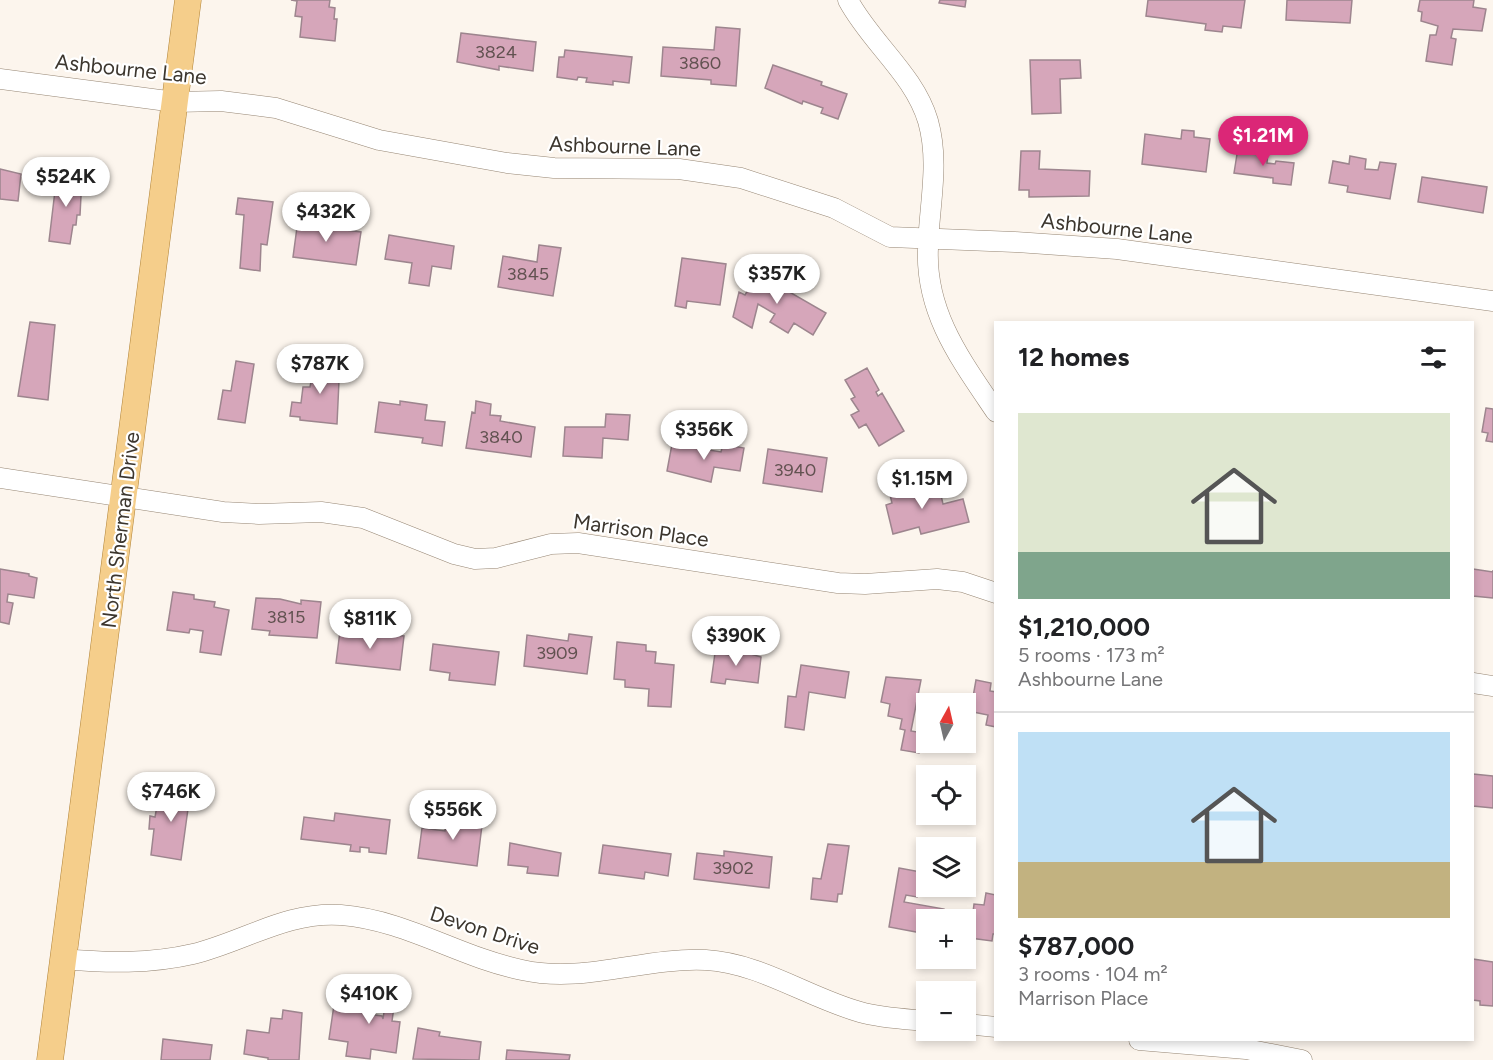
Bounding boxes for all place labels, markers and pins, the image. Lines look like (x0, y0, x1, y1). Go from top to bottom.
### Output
pin: $1.21M (1214, 116, 1312, 167)
pin: $524K (24, 157, 108, 208)
pin: $432K (284, 192, 368, 243)
pin: $357K (735, 254, 819, 305)
pin: $787K (278, 344, 362, 395)
pin: $356K (662, 410, 746, 461)
pin: $1.15M (873, 459, 971, 510)
pin: $811K (328, 599, 412, 650)
pin: $390K (694, 616, 778, 667)
pin: $746K (129, 772, 213, 823)
pin: $556K (411, 790, 495, 841)
pin: $410K (327, 974, 411, 1025)

